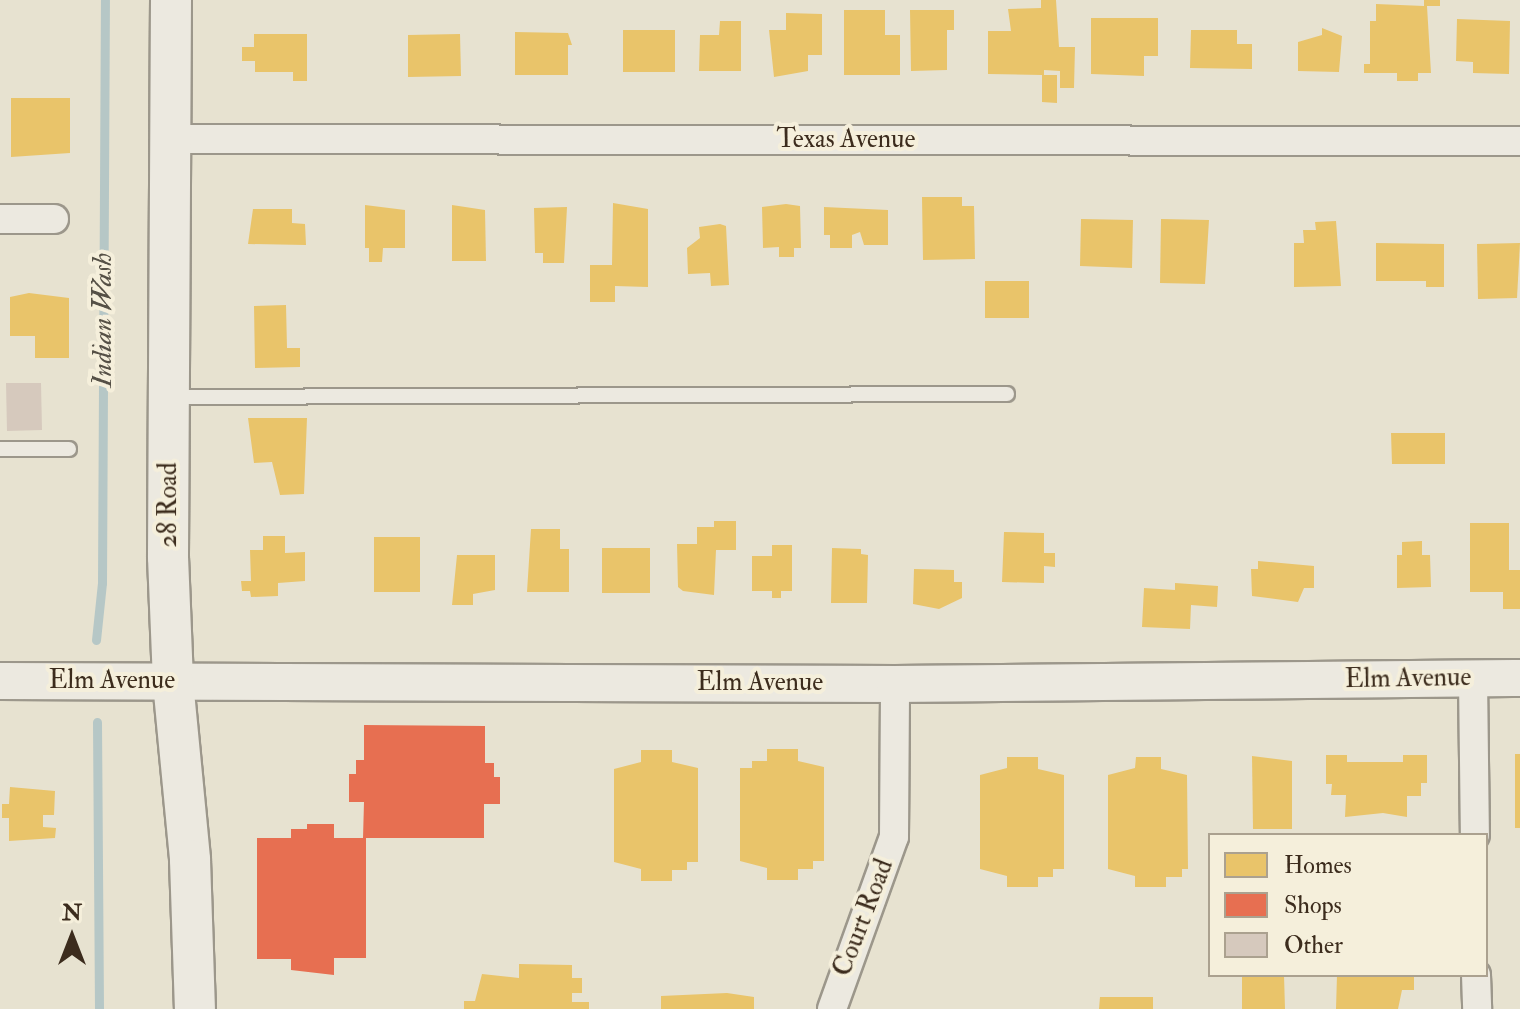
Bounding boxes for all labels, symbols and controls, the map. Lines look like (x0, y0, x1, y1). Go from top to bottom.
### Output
street label: Texas Avenue (777, 124, 915, 156)
water label: Indian Wash (86, 253, 120, 387)
street label: 28 Road (153, 462, 185, 548)
street label: Elm Avenue (1345, 662, 1471, 696)
street label: Elm Avenue (49, 665, 175, 697)
street label: Elm Avenue (697, 667, 823, 699)
legend (1208, 833, 1488, 977)
text: Homes (1284, 850, 1352, 881)
street label: Court Road (827, 855, 901, 981)
text: Shops (1284, 890, 1342, 921)
north arrow (32, 897, 112, 977)
text: N (62, 899, 82, 927)
text: Other (1284, 930, 1343, 961)

